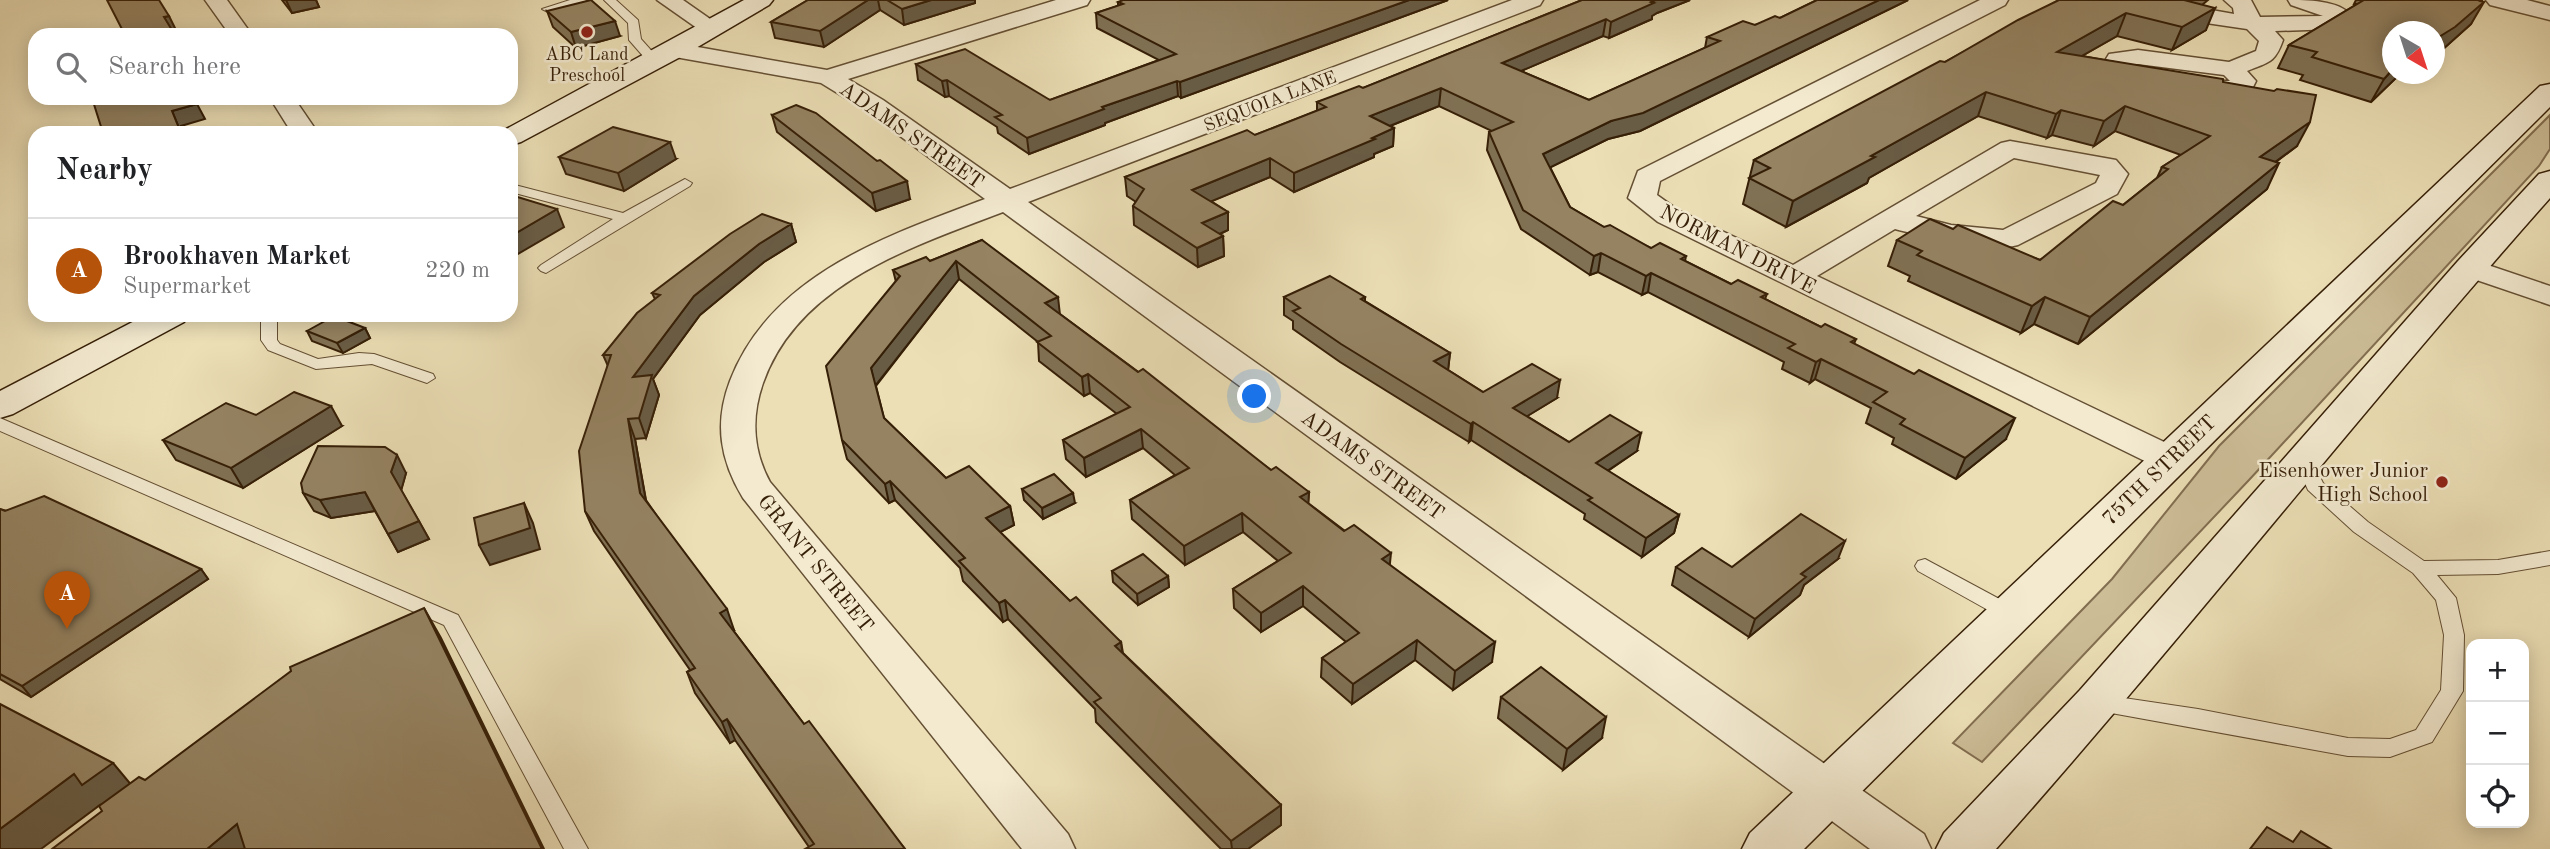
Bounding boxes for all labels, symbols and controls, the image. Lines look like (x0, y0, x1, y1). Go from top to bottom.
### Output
north arrow (2382, 21, 2445, 84)
marker: ABC Land Preschool (579, 24, 595, 40)
search box (28, 28, 518, 105)
place label: ABC Land Preschool (545, 46, 629, 85)
icon: search (52, 48, 90, 86)
text: Search here (108, 54, 241, 80)
street label: SEQUOIA LANE (1202, 68, 1339, 135)
street label: ADAMS STREET (835, 79, 987, 194)
text: Nearby (56, 156, 153, 186)
street label: NORMAN DRIVE (1656, 202, 1819, 299)
text: Brookhaven Market (123, 244, 350, 270)
text: A (70, 259, 88, 282)
text: 220 m (425, 259, 490, 282)
text: Supermarket (123, 275, 251, 298)
your location (1237, 379, 1271, 413)
street label: ADAMS STREET (1297, 408, 1447, 525)
street label: 75TH STREET (2099, 412, 2221, 530)
place label: Eisenhower Junior High School (2258, 461, 2428, 506)
marker: Eisenhower Junior High School (2434, 474, 2450, 490)
street label: GRANT STREET (753, 491, 877, 637)
pin: A (44, 571, 90, 629)
map controls (2466, 639, 2529, 828)
button: + (2466, 639, 2529, 702)
button: − (2466, 702, 2529, 765)
button: locate (2466, 765, 2529, 828)

